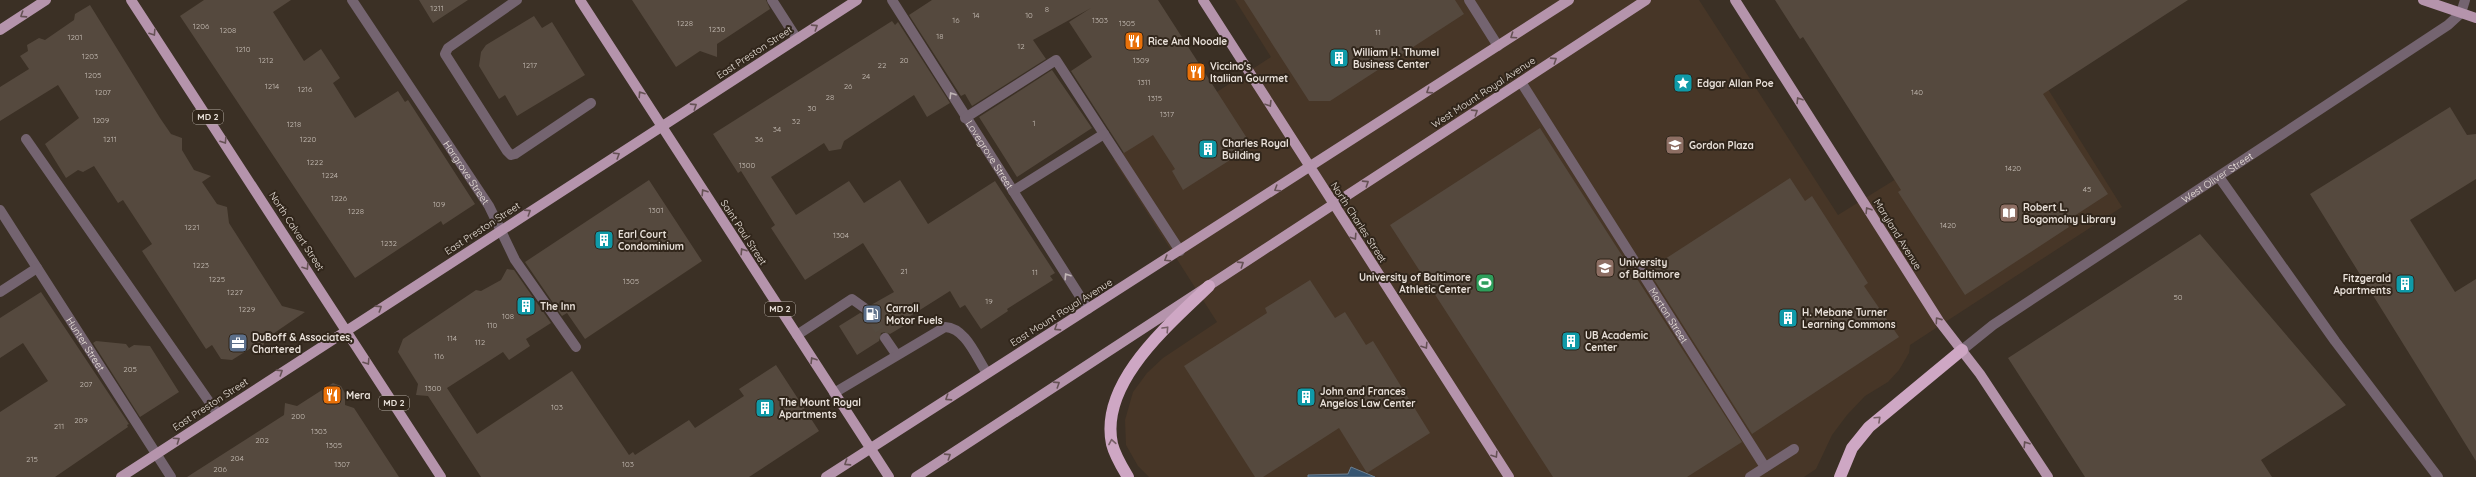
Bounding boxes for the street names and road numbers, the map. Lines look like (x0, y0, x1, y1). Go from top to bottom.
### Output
street label: East Preston Street (714, 23, 795, 82)
street label: West Mount Royal Avenue (1429, 54, 1538, 131)
road number: MD 2 (193, 110, 223, 124)
street label: Lovegrove Street (963, 118, 1017, 192)
street label: Hargrove Street (440, 138, 492, 207)
street label: West Oliver Street (2179, 149, 2256, 206)
street label: North Charles Street (1328, 179, 1390, 266)
street label: North Calvert Street (266, 189, 327, 274)
street label: Maryland Avenue (1871, 196, 1925, 272)
street label: Saint Paul Street (718, 197, 770, 268)
street label: East Preston Street (442, 199, 523, 258)
street label: East Mount Royal Avenue (1008, 275, 1115, 349)
street label: Morton Street (1646, 285, 1691, 346)
road number: MD 2 (765, 302, 795, 316)
street label: Hunter Street (63, 315, 108, 374)
street label: East Preston Street (170, 375, 251, 434)
road number: MD 2 (379, 396, 409, 410)

